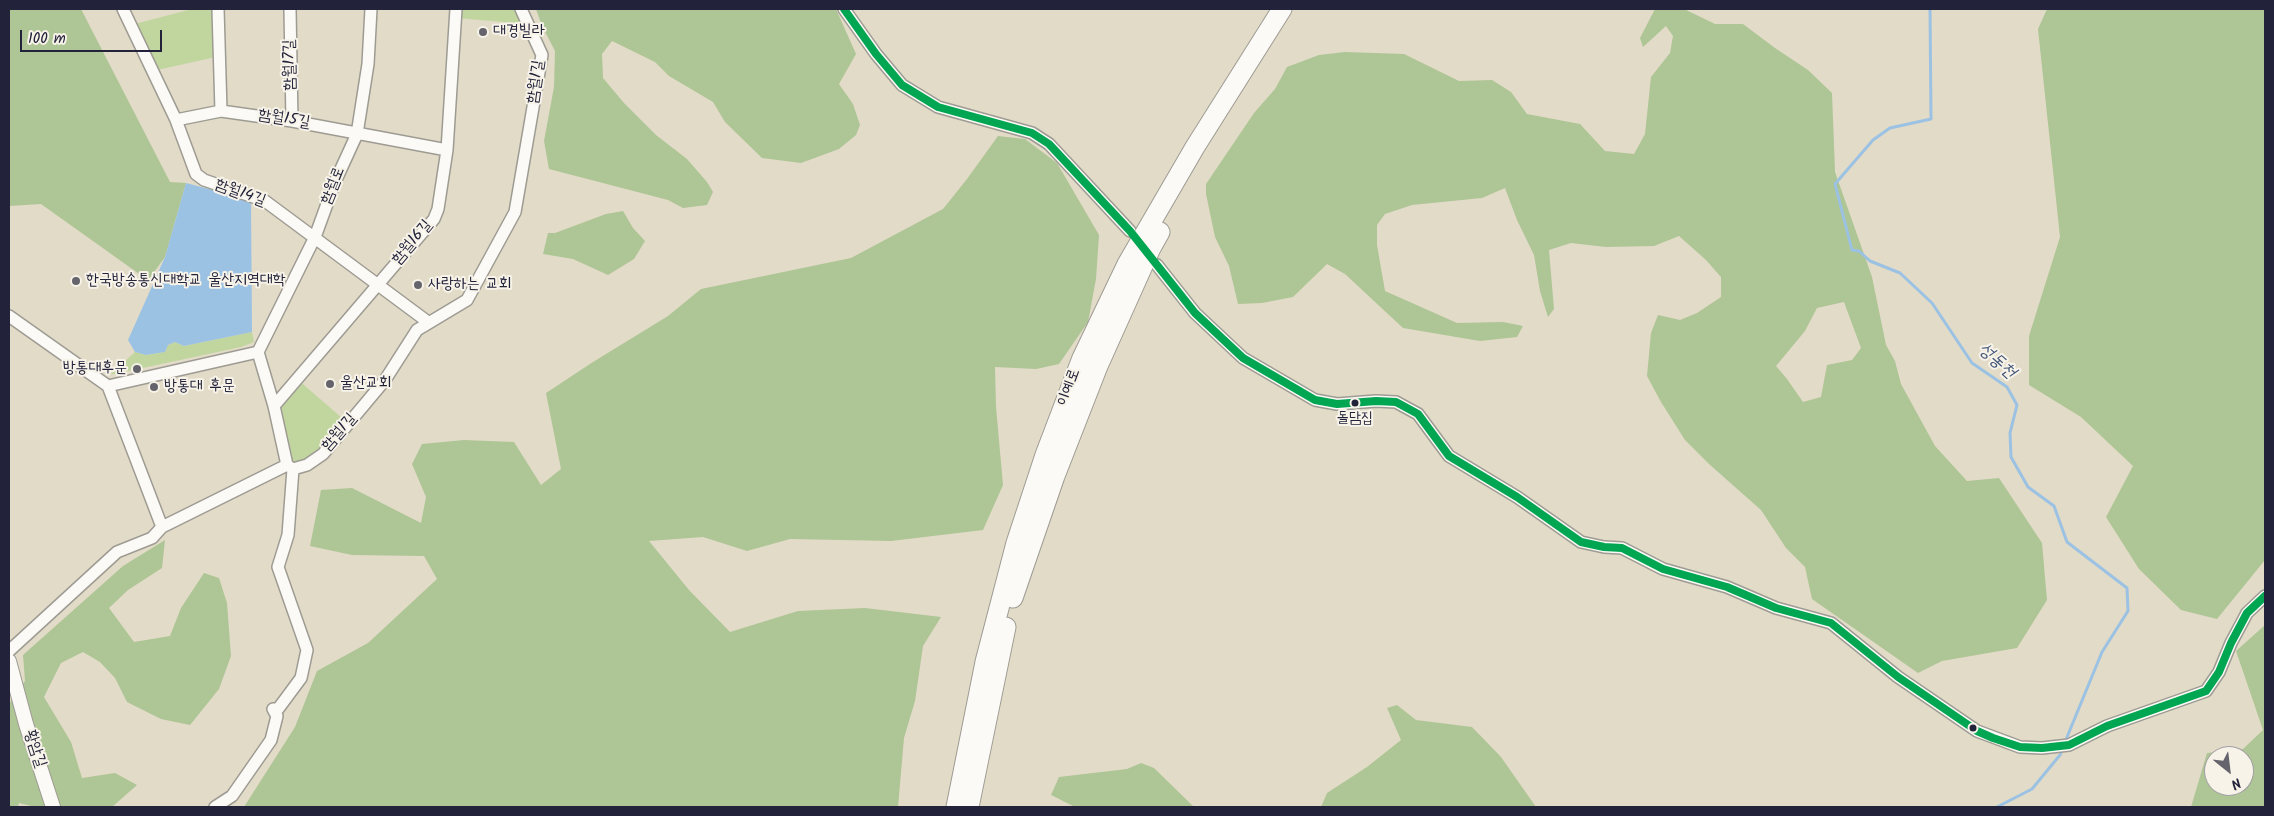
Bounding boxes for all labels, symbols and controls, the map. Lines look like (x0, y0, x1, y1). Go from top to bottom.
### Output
scale bar (22, 20, 165, 52)
place label: 대경빌라 (493, 22, 544, 42)
marker: 대경빌라 (477, 26, 489, 38)
text: 100 m (28, 27, 66, 51)
street label: 함월17길 (281, 39, 301, 91)
street label: 함월1길 (524, 59, 550, 105)
street label: 함월15길 (257, 106, 311, 134)
street label: 함월로 (318, 164, 350, 208)
street label: 함월14길 (212, 176, 268, 212)
street label: 함월16길 (389, 217, 437, 269)
place label: 한국방송통신대학교 울산지역대학 (86, 271, 286, 291)
marker: 한국방송통신대학교 울산지역대학 (70, 275, 82, 287)
place label: 사랑하는 교회 (428, 275, 512, 295)
marker: 사랑하는 교회 (412, 279, 424, 291)
water label: 성동천 (1973, 339, 2019, 385)
place label: 방통대후문 (63, 359, 127, 379)
marker: 방통대후문 (131, 363, 143, 375)
street label: 이예로 (1054, 367, 1086, 409)
place label: 울산교회 (340, 374, 392, 394)
place label: 방통대 후문 (164, 377, 235, 397)
marker: 울산교회 (324, 378, 336, 390)
marker: 방통대 후문 (148, 381, 160, 393)
marker: 돌담집 (1350, 398, 1360, 408)
street label: 함월1길 (318, 410, 362, 456)
place label: 돌담집 (1337, 410, 1373, 428)
unlabelled marker (1968, 723, 1978, 733)
street label: 황암길 (19, 728, 49, 770)
north arrow (2204, 746, 2254, 796)
text: N (2227, 771, 2245, 795)

